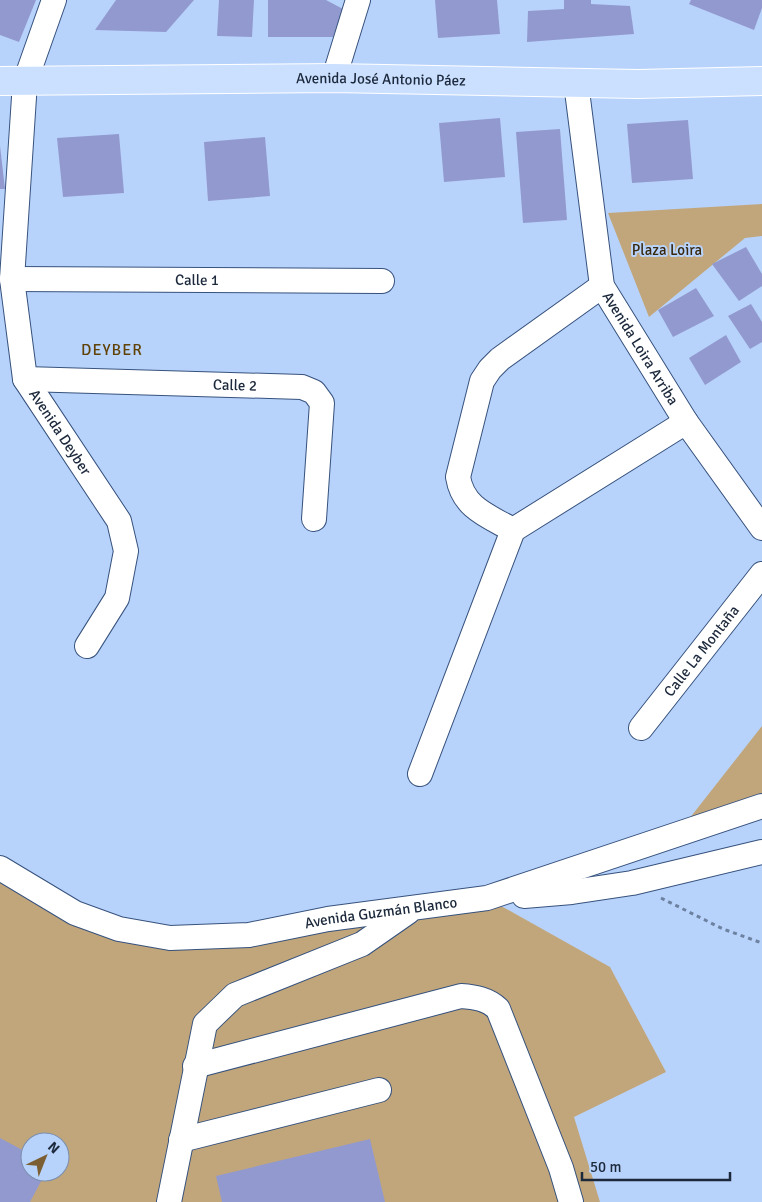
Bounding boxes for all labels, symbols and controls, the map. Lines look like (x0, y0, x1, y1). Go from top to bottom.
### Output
street label: Avenida José Antonio Páez (296, 69, 466, 90)
park label: Plaza Loira (632, 241, 702, 259)
street label: Calle 1 (175, 271, 219, 289)
street label: Avenida Loira Arriba (599, 288, 682, 408)
district label: DEYBER (81, 340, 143, 360)
street label: Calle 2 (213, 375, 257, 395)
street label: Avenida Deyber (25, 386, 95, 479)
street label: Calle La Montaña (660, 602, 743, 700)
street label: Avenida Guzmán Blanco (303, 893, 459, 933)
north arrow (20, 1132, 70, 1182)
text: N (44, 1138, 63, 1157)
scale bar (582, 1150, 730, 1182)
text: 50 m (590, 1158, 621, 1176)

